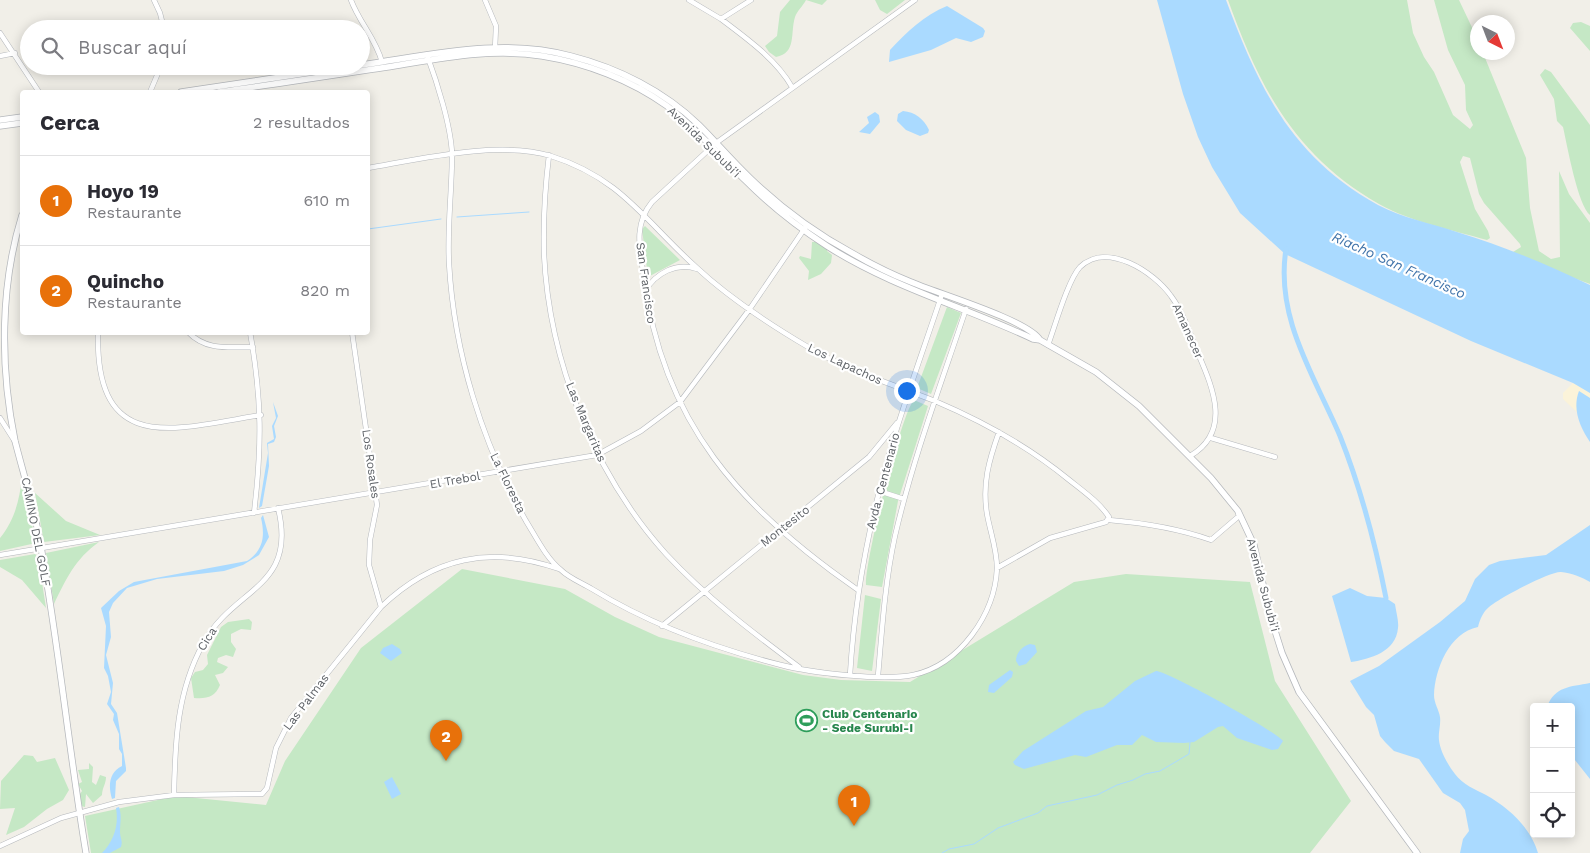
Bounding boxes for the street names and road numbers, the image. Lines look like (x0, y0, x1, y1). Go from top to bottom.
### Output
street label: Avenida Sububi'i (665, 104, 743, 180)
street label: San Francisco (633, 242, 659, 324)
street label: Amanecer (1170, 301, 1206, 361)
street label: Los Lapachos (806, 341, 884, 387)
street label: Las Margaritas (563, 380, 609, 464)
street label: Los Rosales (359, 429, 383, 499)
street label: Avda. Centenario (863, 431, 903, 531)
street label: La Floresta (487, 450, 529, 516)
street label: El Trebol (429, 469, 482, 491)
street label: CAMINO DEL GOLF (19, 476, 53, 588)
street label: Montesito (758, 503, 812, 549)
street label: Avenida Sububi'i (1244, 537, 1282, 633)
street label: Cica (194, 625, 220, 653)
street label: Las Palmas (280, 671, 332, 733)

